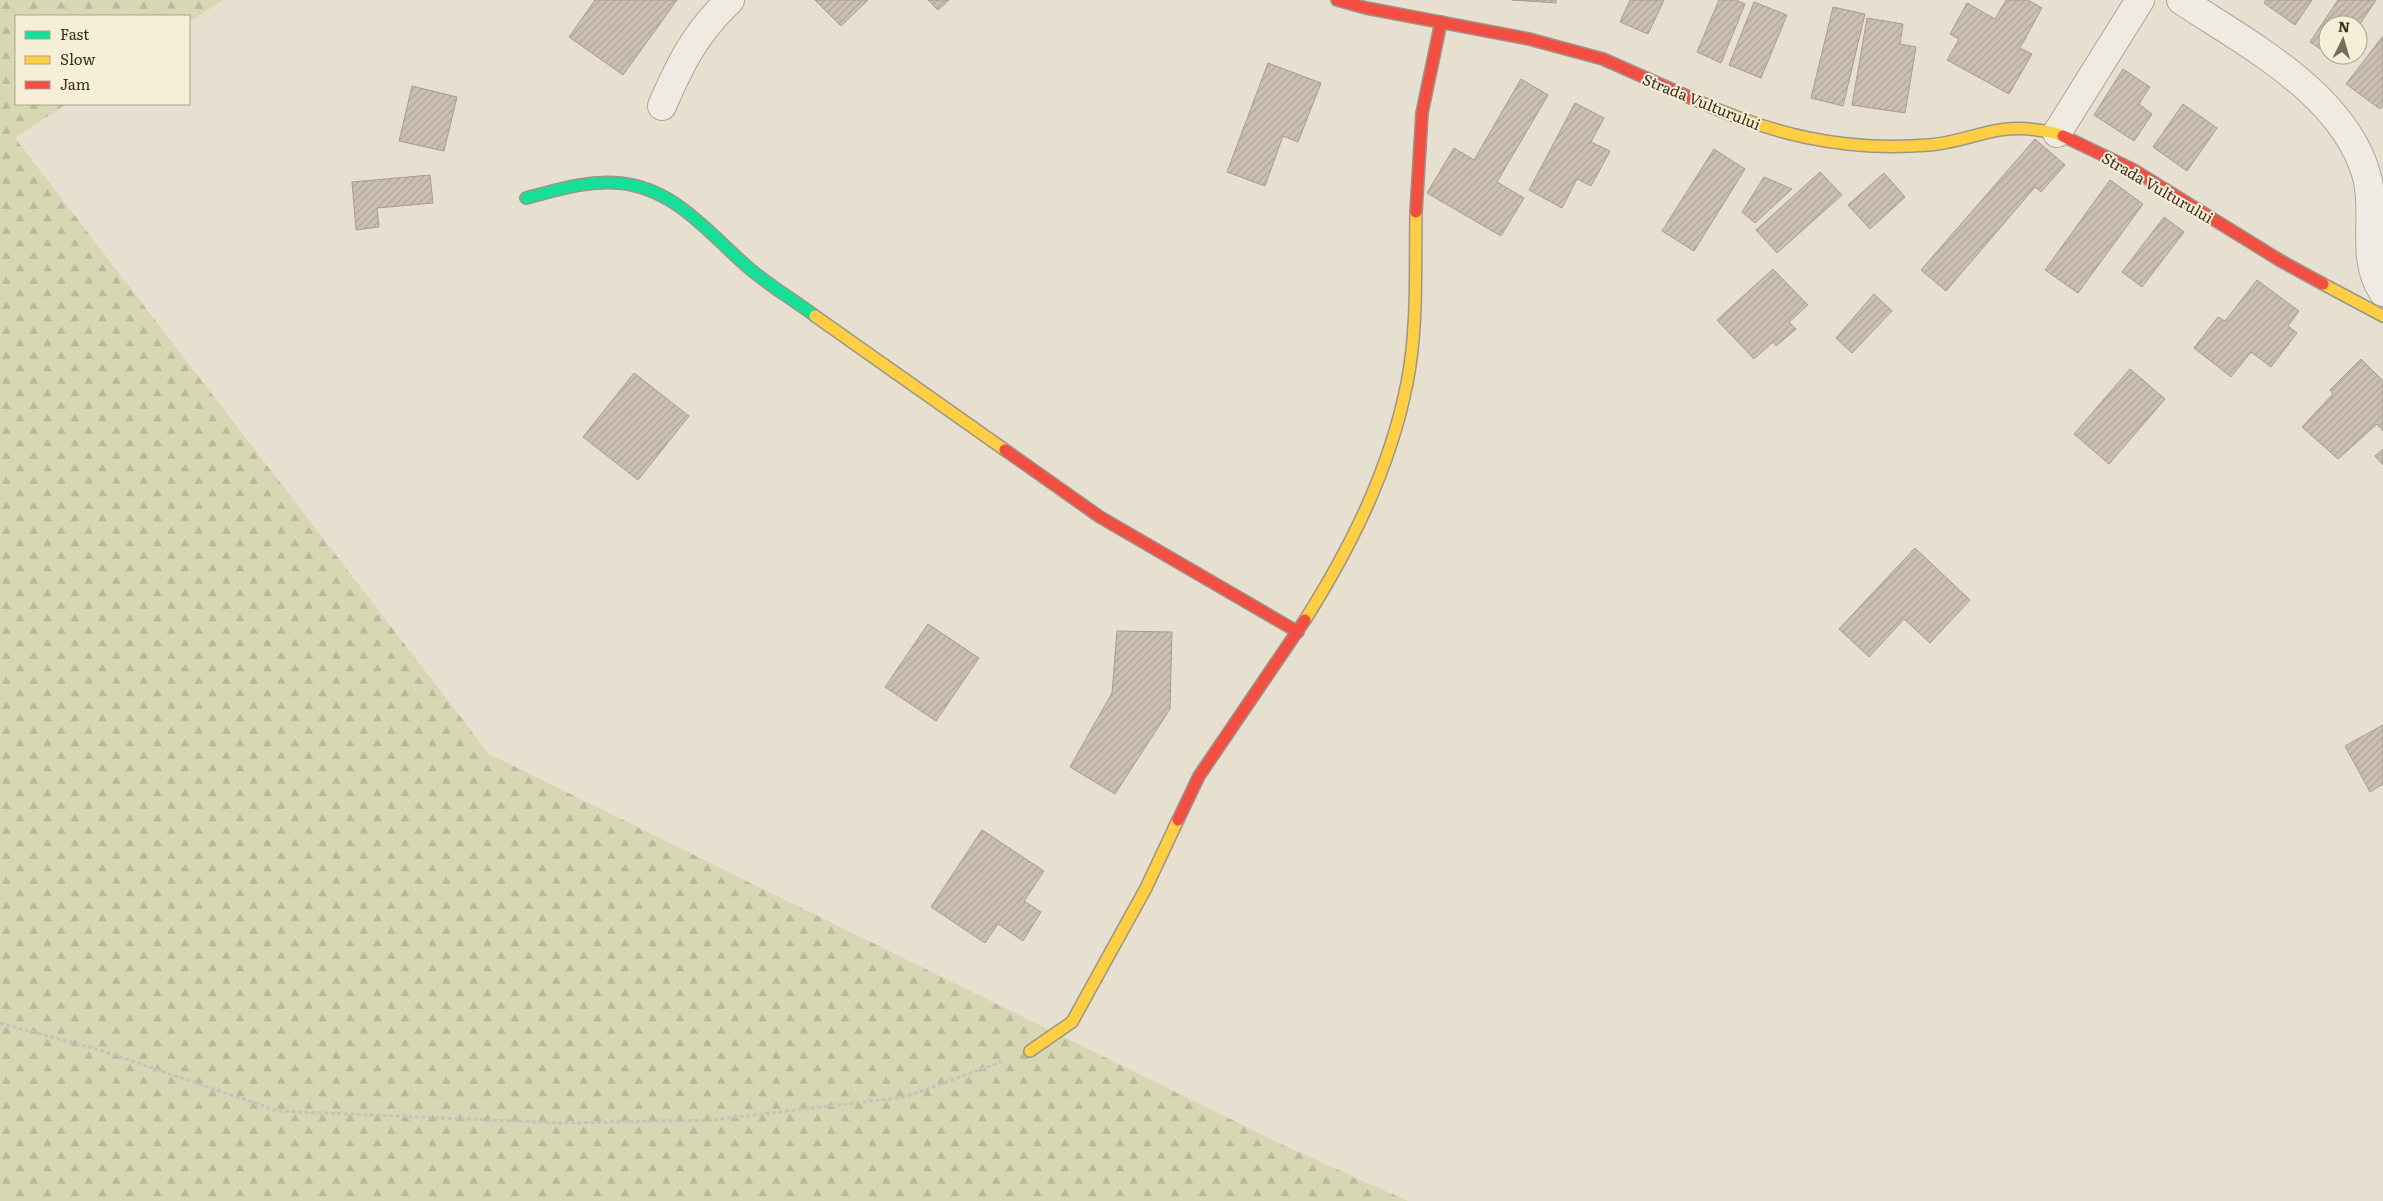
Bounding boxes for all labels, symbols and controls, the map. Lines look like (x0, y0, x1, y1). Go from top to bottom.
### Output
legend (15, 15, 190, 105)
north arrow (2318, 15, 2368, 65)
text: N (2337, 16, 2351, 37)
text: Fast (60, 22, 89, 45)
text: Slow (60, 47, 95, 70)
street label: Strada Vulturului (1639, 67, 1765, 135)
text: Jam (60, 72, 91, 95)
street label: Strada Vulturului (2098, 146, 2218, 228)

